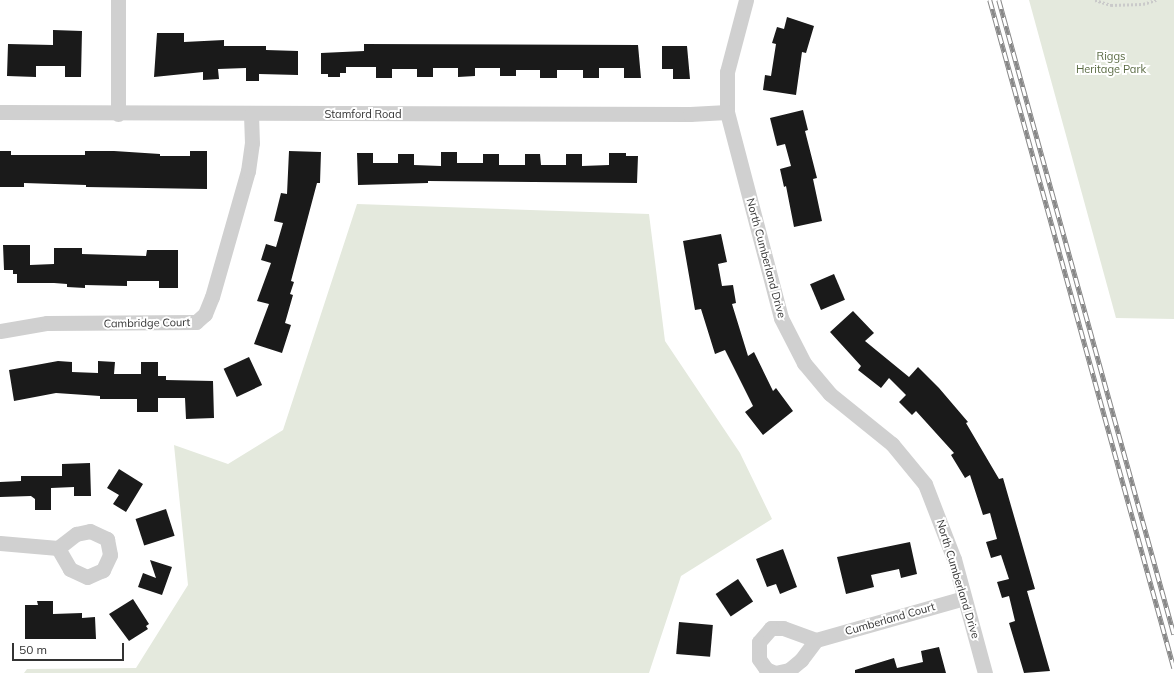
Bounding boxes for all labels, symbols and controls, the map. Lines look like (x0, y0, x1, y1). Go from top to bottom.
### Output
park label: Riggs Heritage Park (1076, 50, 1146, 76)
street label: Stamford Road (324, 107, 402, 121)
street label: North Cumberland Drive (744, 197, 788, 319)
street label: Cambridge Court (103, 316, 191, 330)
street label: North Cumberland Drive (934, 518, 982, 640)
street label: Cumberland Court (843, 600, 937, 638)
scale bar (14, 635, 126, 661)
text: 50 m (19, 642, 47, 657)

